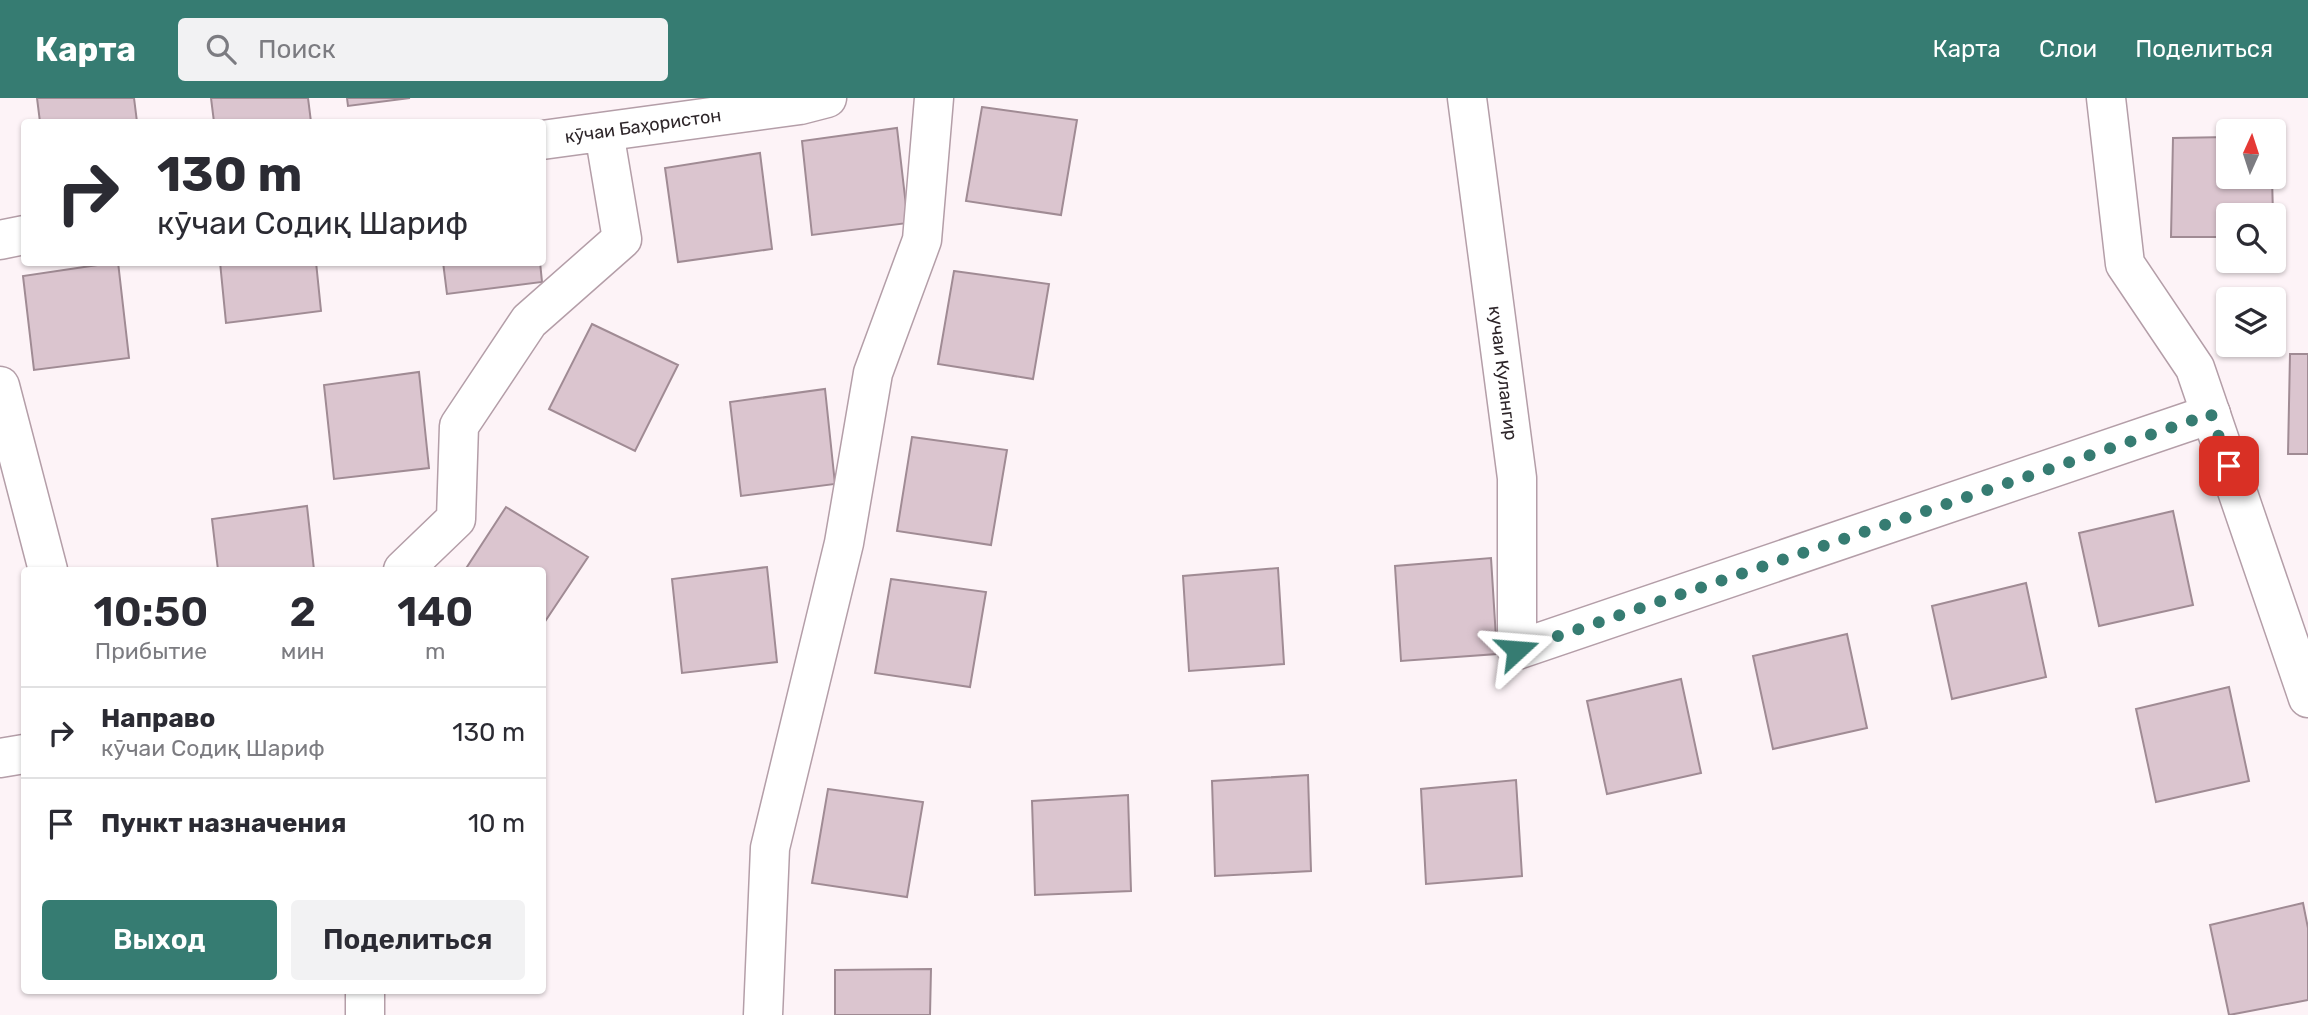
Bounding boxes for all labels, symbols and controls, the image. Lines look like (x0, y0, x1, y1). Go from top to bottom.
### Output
search box (178, 18, 668, 81)
text: Карта (35, 30, 136, 69)
icon: search (202, 30, 240, 68)
text: Поиск (258, 34, 336, 65)
text: Карта (1932, 35, 2001, 63)
text: Слои (2039, 35, 2097, 63)
text: Поделиться (2135, 35, 2273, 63)
street label: кӯчаи Баҳористон (563, 104, 723, 148)
north arrow (2216, 119, 2286, 189)
map controls (2216, 119, 2286, 357)
text: 130 m (157, 145, 302, 203)
icon: right (42, 147, 133, 238)
button: search (2216, 203, 2286, 273)
text: кӯчаи Содиқ Шариф (157, 204, 468, 242)
button: layers (2216, 287, 2286, 357)
street label: кучаи Кулангир (1484, 304, 1522, 442)
pin (2199, 436, 2259, 496)
icon: arrive (2210, 447, 2248, 485)
text: 10:50 (94, 587, 208, 637)
text: 2 (289, 587, 316, 637)
text: 140 (397, 587, 473, 637)
position arrow (1480, 613, 1554, 687)
text: Прибытие (95, 637, 207, 665)
text: мин (281, 637, 325, 665)
text: m (425, 637, 445, 665)
text: Направо (101, 703, 215, 734)
icon: right (42, 714, 80, 752)
text: 130 m (452, 717, 525, 748)
text: кӯчаи Содиқ Шариф (101, 734, 325, 762)
icon: arrive (42, 805, 80, 843)
text: Пункт назначения (101, 808, 346, 839)
text: 10 m (468, 808, 525, 839)
button: Выход (42, 900, 277, 980)
button: Поделиться (291, 900, 525, 980)

